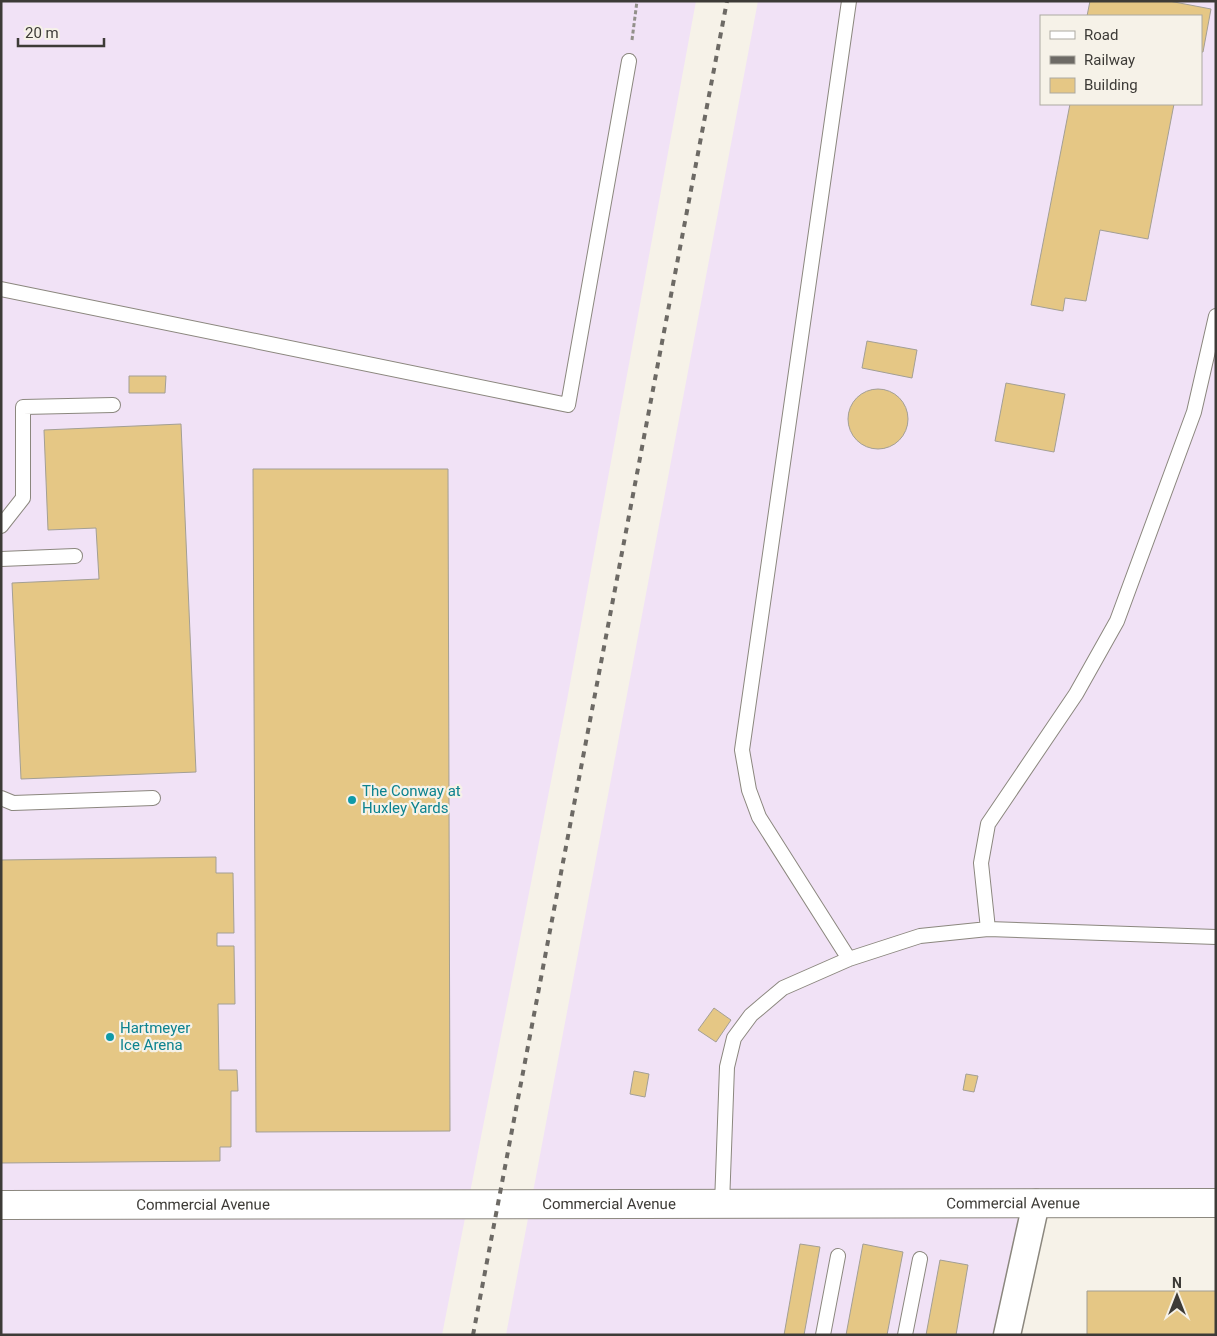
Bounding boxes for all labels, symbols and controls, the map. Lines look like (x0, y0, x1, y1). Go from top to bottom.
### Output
scale bar (18, 15, 104, 47)
legend (1040, 15, 1202, 105)
text: 20 m (25, 24, 59, 42)
text: Road (1084, 26, 1118, 44)
text: Railway (1084, 51, 1135, 69)
text: Building (1084, 76, 1138, 94)
place label: The Conway at Huxley Yards (362, 782, 461, 817)
marker: The Conway at Huxley Yards (346, 794, 358, 806)
place label: Hartmeyer Ice Arena (120, 1019, 190, 1054)
marker: Hartmeyer Ice Arena (104, 1031, 116, 1043)
street label: Commercial Avenue (946, 1194, 1080, 1212)
street label: Commercial Avenue (542, 1195, 676, 1213)
street label: Commercial Avenue (136, 1196, 270, 1214)
north arrow (1152, 1271, 1202, 1321)
text: N (1172, 1275, 1182, 1291)

